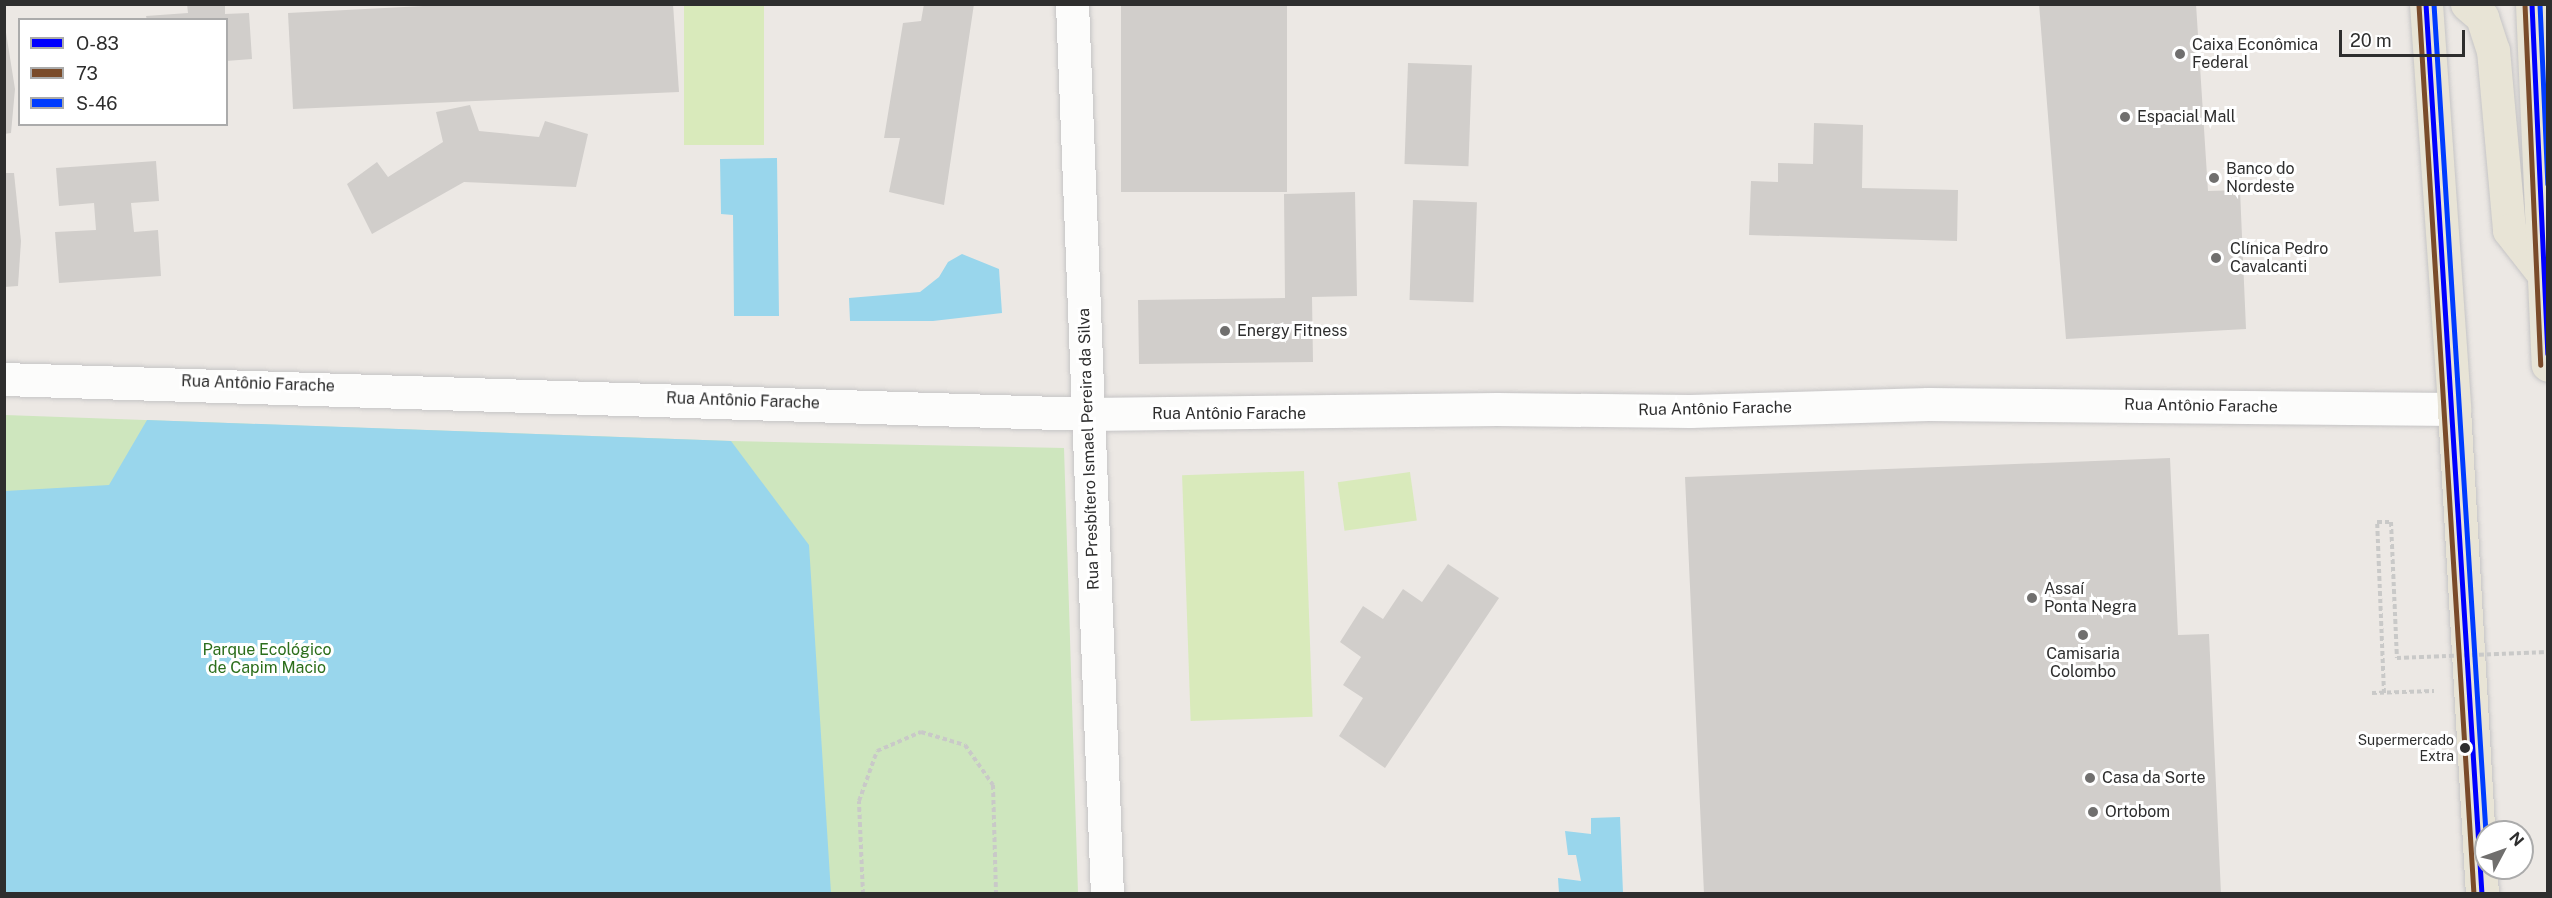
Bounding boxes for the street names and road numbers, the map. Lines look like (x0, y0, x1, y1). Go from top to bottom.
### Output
street label: Rua Presbítero Ismael Pereira da Silva (1074, 308, 1104, 590)
street label: Rua Antônio Farache (181, 372, 335, 396)
street label: Rua Antônio Farache (666, 389, 820, 413)
street label: Rua Antônio Farache (2124, 395, 2278, 417)
street label: Rua Antônio Farache (1638, 398, 1792, 420)
street label: Rua Antônio Farache (1152, 404, 1306, 424)

